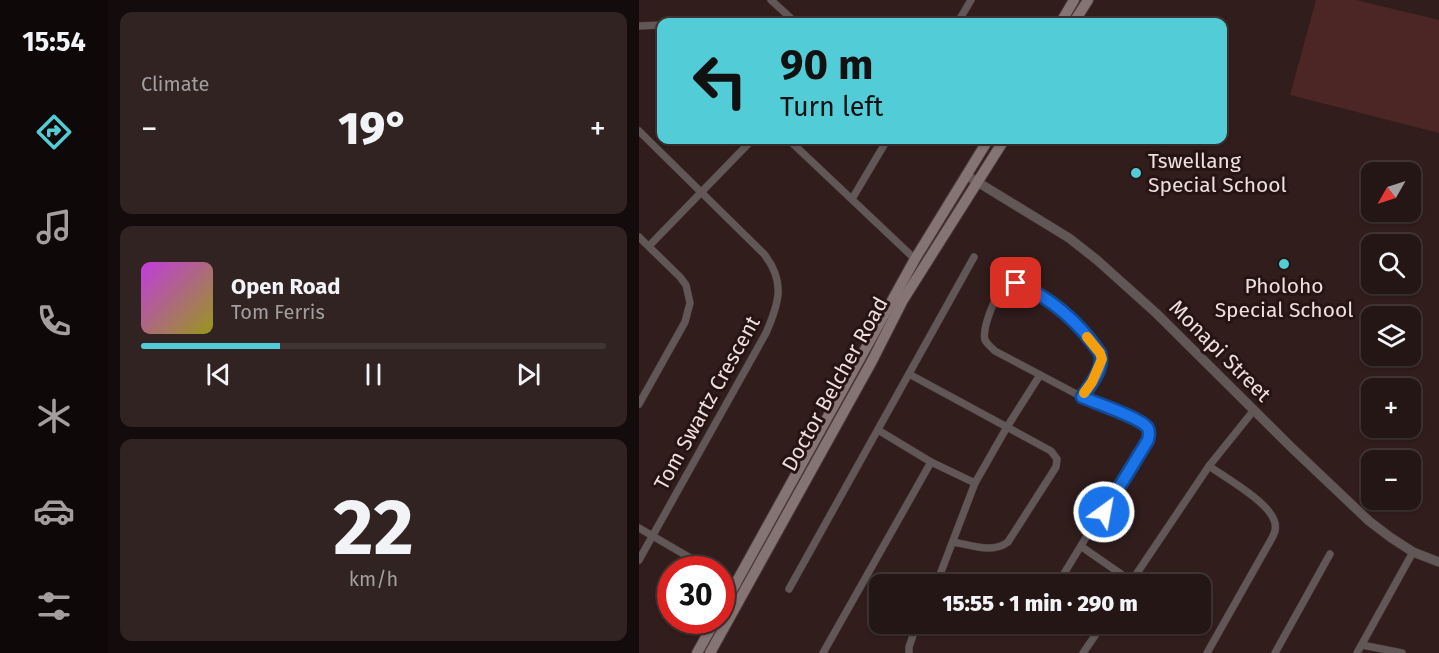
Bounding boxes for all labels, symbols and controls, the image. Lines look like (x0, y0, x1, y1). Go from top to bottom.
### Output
text: 15:54 (22, 26, 86, 58)
text: 90 m (780, 40, 874, 90)
icon: left (681, 42, 759, 120)
text: Climate (141, 72, 209, 96)
text: Turn left (780, 91, 883, 123)
text: 19° (338, 102, 409, 156)
text: − (141, 109, 158, 149)
text: + (590, 109, 606, 149)
icon: directions (33, 111, 75, 153)
place label: Tswellang Special School (1148, 148, 1287, 198)
north arrow (1361, 162, 1421, 222)
map controls (1361, 162, 1421, 510)
marker: Tswellang Special School (1129, 166, 1143, 180)
icon: music (33, 206, 75, 248)
button: search (1361, 234, 1421, 294)
pin (990, 257, 1041, 308)
marker: Pholoho Special School (1277, 257, 1291, 271)
icon: arrive (999, 266, 1032, 299)
text: Open Road (231, 273, 341, 300)
place label: Pholoho Special School (1215, 273, 1353, 323)
street label: Doctor Belcher Road (776, 292, 894, 476)
street label: Monapi Street (1164, 295, 1277, 408)
icon: phone (33, 300, 75, 342)
text: Tom Ferris (231, 300, 325, 324)
button: layers (1361, 306, 1421, 366)
street label: Tom Swartz Crescent (648, 311, 766, 494)
icon: previous (202, 358, 235, 391)
icon: pause (357, 358, 390, 391)
icon: next (512, 358, 545, 391)
button: + (1361, 378, 1421, 438)
icon: climate (33, 395, 75, 437)
button: − (1361, 450, 1421, 510)
position arrow (1072, 480, 1136, 544)
text: 22 (333, 481, 414, 575)
icon: car (33, 490, 75, 532)
speed limit sign: 30 (657, 556, 735, 634)
text: km/h (349, 567, 398, 591)
icon: filters (33, 585, 75, 627)
text: 15:55 · 1 min · 290 m (942, 590, 1138, 617)

